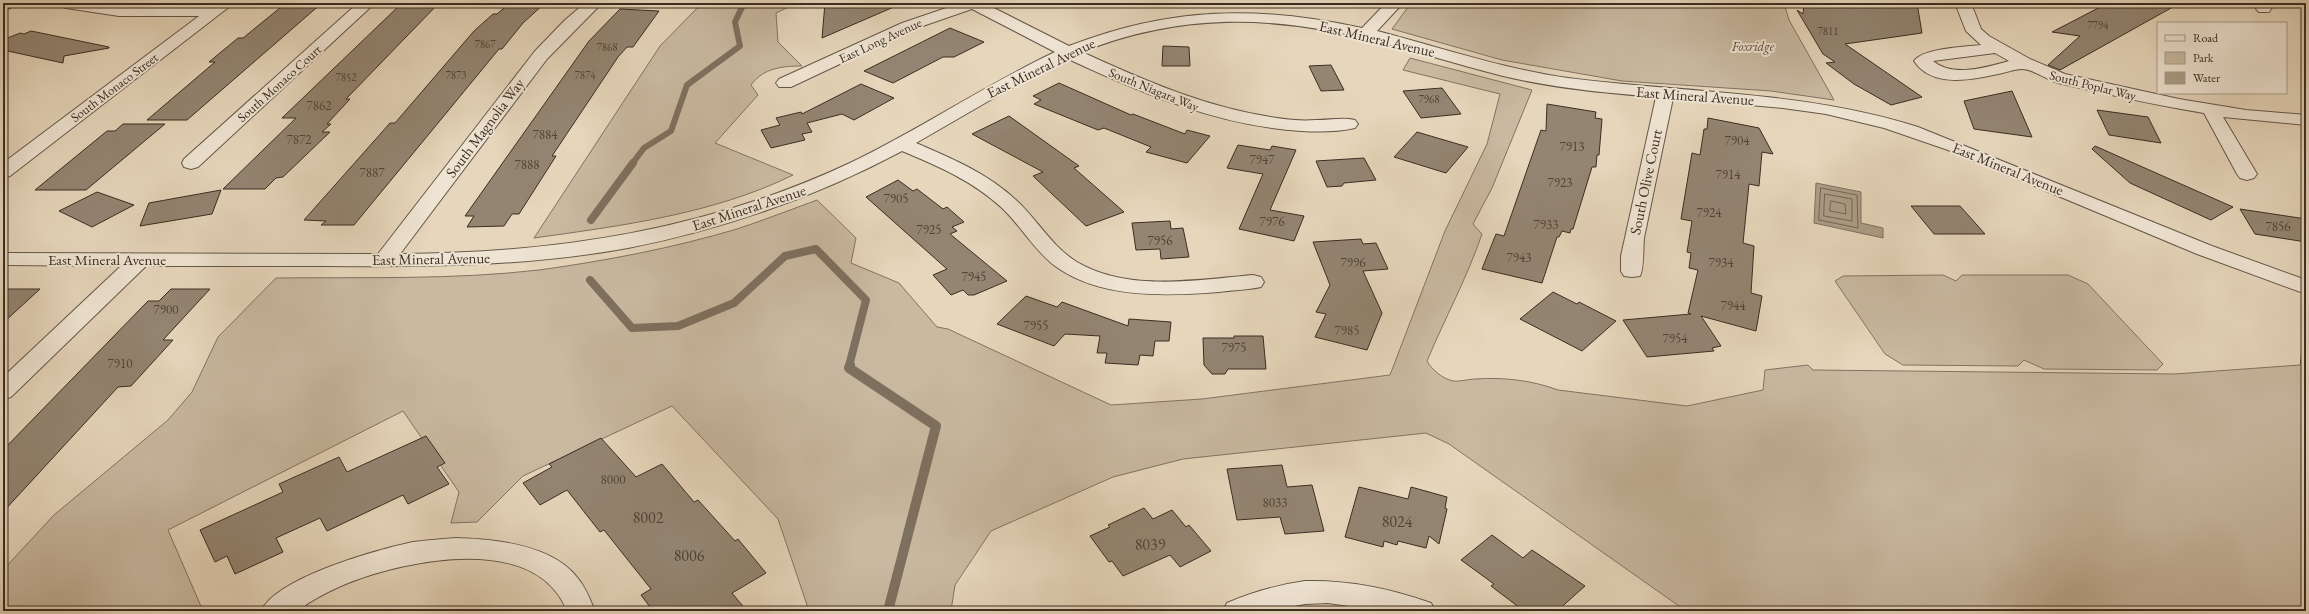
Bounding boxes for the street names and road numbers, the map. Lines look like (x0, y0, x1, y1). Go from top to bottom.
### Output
street label: East Long Avenue (836, 14, 924, 67)
street label: East Mineral Avenue (1317, 16, 1437, 61)
street label: East Mineral Avenue (983, 33, 1098, 102)
street label: South Monaco Court (234, 41, 325, 126)
street label: South Monaco Street (67, 49, 161, 126)
street label: South Niagara Way (1106, 64, 1202, 115)
street label: South Poplar Way (2048, 66, 2138, 105)
street label: South Magnolia Way (441, 74, 528, 181)
street label: East Mineral Avenue (1635, 82, 1755, 109)
street label: South Olive Court (1625, 127, 1666, 236)
street label: East Mineral Avenue (1950, 138, 2067, 200)
street label: East Mineral Avenue (690, 180, 808, 235)
street label: East Mineral Avenue (372, 248, 490, 269)
street label: East Mineral Avenue (48, 250, 166, 269)

